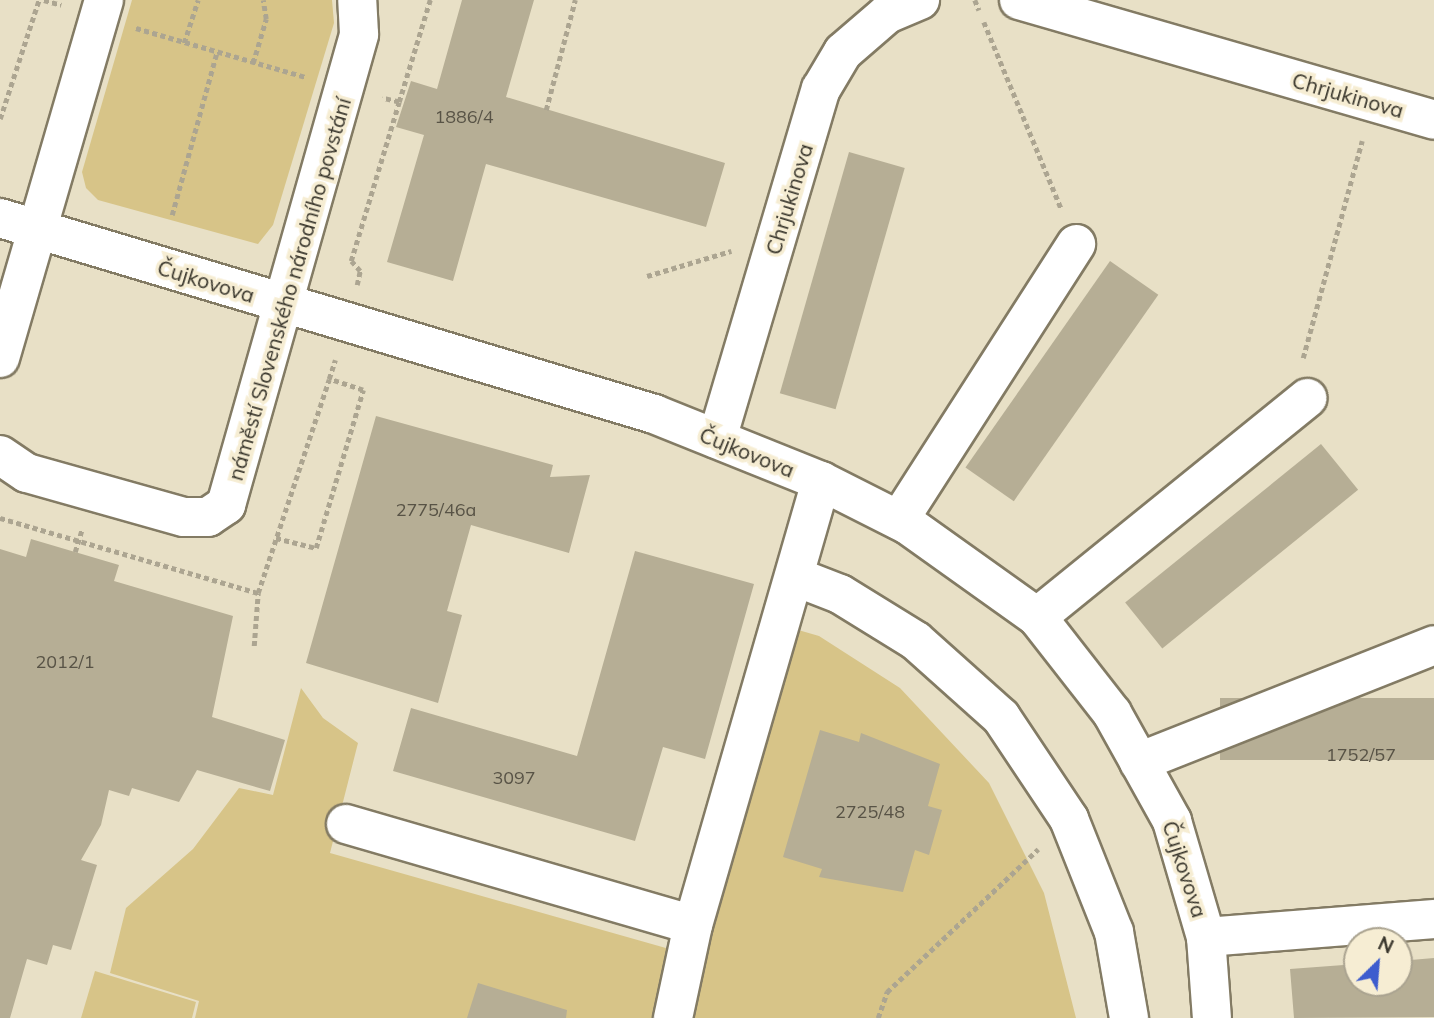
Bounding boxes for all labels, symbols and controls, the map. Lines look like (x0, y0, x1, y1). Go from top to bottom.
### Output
street label: Chrjukinova (1289, 67, 1407, 123)
street label: náměstí Slovenského národního povstání (222, 95, 356, 483)
house number: 1886/4 (434, 106, 494, 128)
street label: Chrjukinova (760, 140, 818, 258)
street label: Čujkovova (155, 254, 257, 308)
street label: Čujkovova (696, 422, 798, 482)
house number: 2775/46a (396, 499, 476, 521)
house number: 2012/1 (35, 651, 95, 673)
house number: 1752/57 (1326, 744, 1396, 766)
house number: 3097 (492, 767, 536, 789)
house number: 2725/48 (835, 801, 905, 823)
street label: Čujkovova (1158, 818, 1212, 920)
north arrow (1343, 927, 1413, 997)
text: N (1374, 931, 1398, 959)

